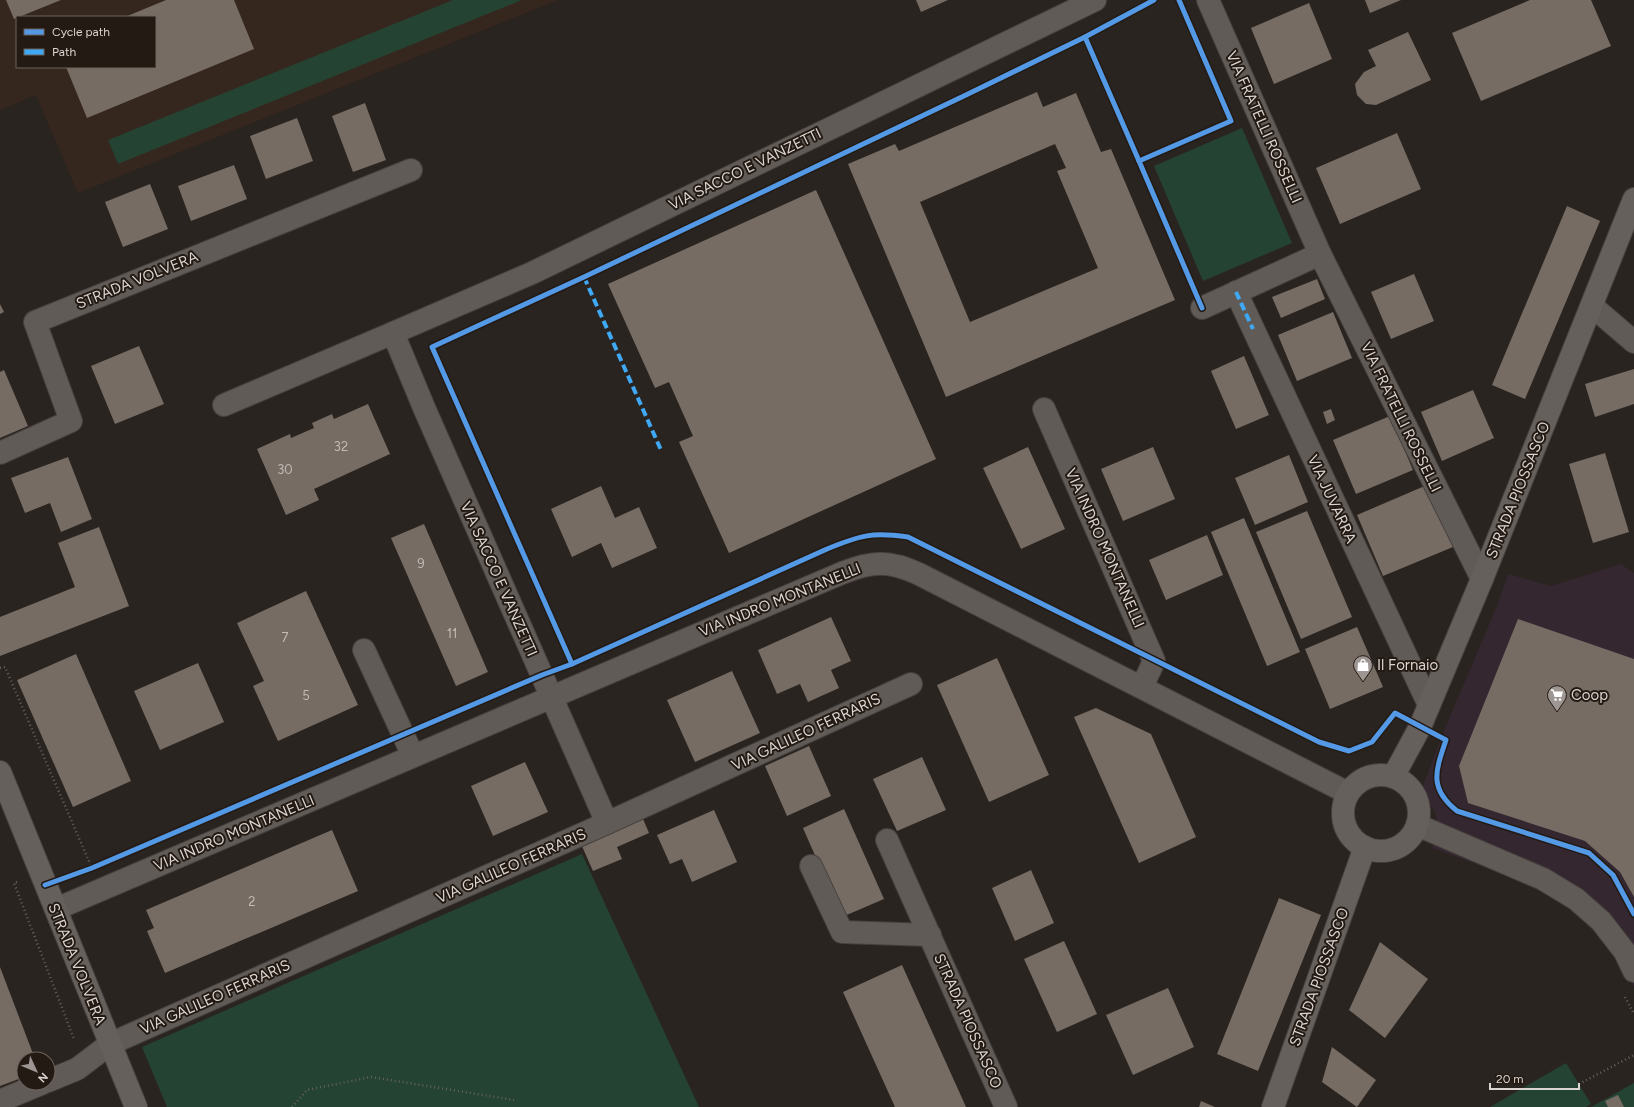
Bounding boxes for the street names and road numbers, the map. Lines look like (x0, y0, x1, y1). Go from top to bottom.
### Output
street label: VIA FRATELLI ROSSELLI (1222, 48, 1306, 206)
street label: VIA SACCO E VANZETTI (666, 124, 824, 214)
street label: STRADA VOLVERA (73, 247, 201, 313)
street label: VIA FRATELLI ROSSELLI (1357, 339, 1445, 495)
street label: STRADA PIOSSASCO (1482, 419, 1554, 561)
street label: VIA JUVARRA (1304, 452, 1360, 546)
street label: VIA INDRO MONTANELLI (1062, 466, 1148, 630)
street label: VIA SACCO E VANZETTI (457, 499, 541, 659)
street label: VIA INDRO MONTANELLI (697, 559, 863, 641)
street label: VIA GALILEO FERRARIS (729, 690, 883, 774)
street label: VIA INDRO MONTANELLI (151, 791, 317, 875)
street label: VIA GALILEO FERRARIS (433, 825, 589, 907)
street label: STRADA VOLVERA (44, 900, 110, 1028)
street label: STRADA PIOSSASCO (1286, 905, 1352, 1049)
street label: STRADA PIOSSASCO (930, 951, 1006, 1091)
street label: VIA GALILEO FERRARIS (137, 956, 293, 1038)

